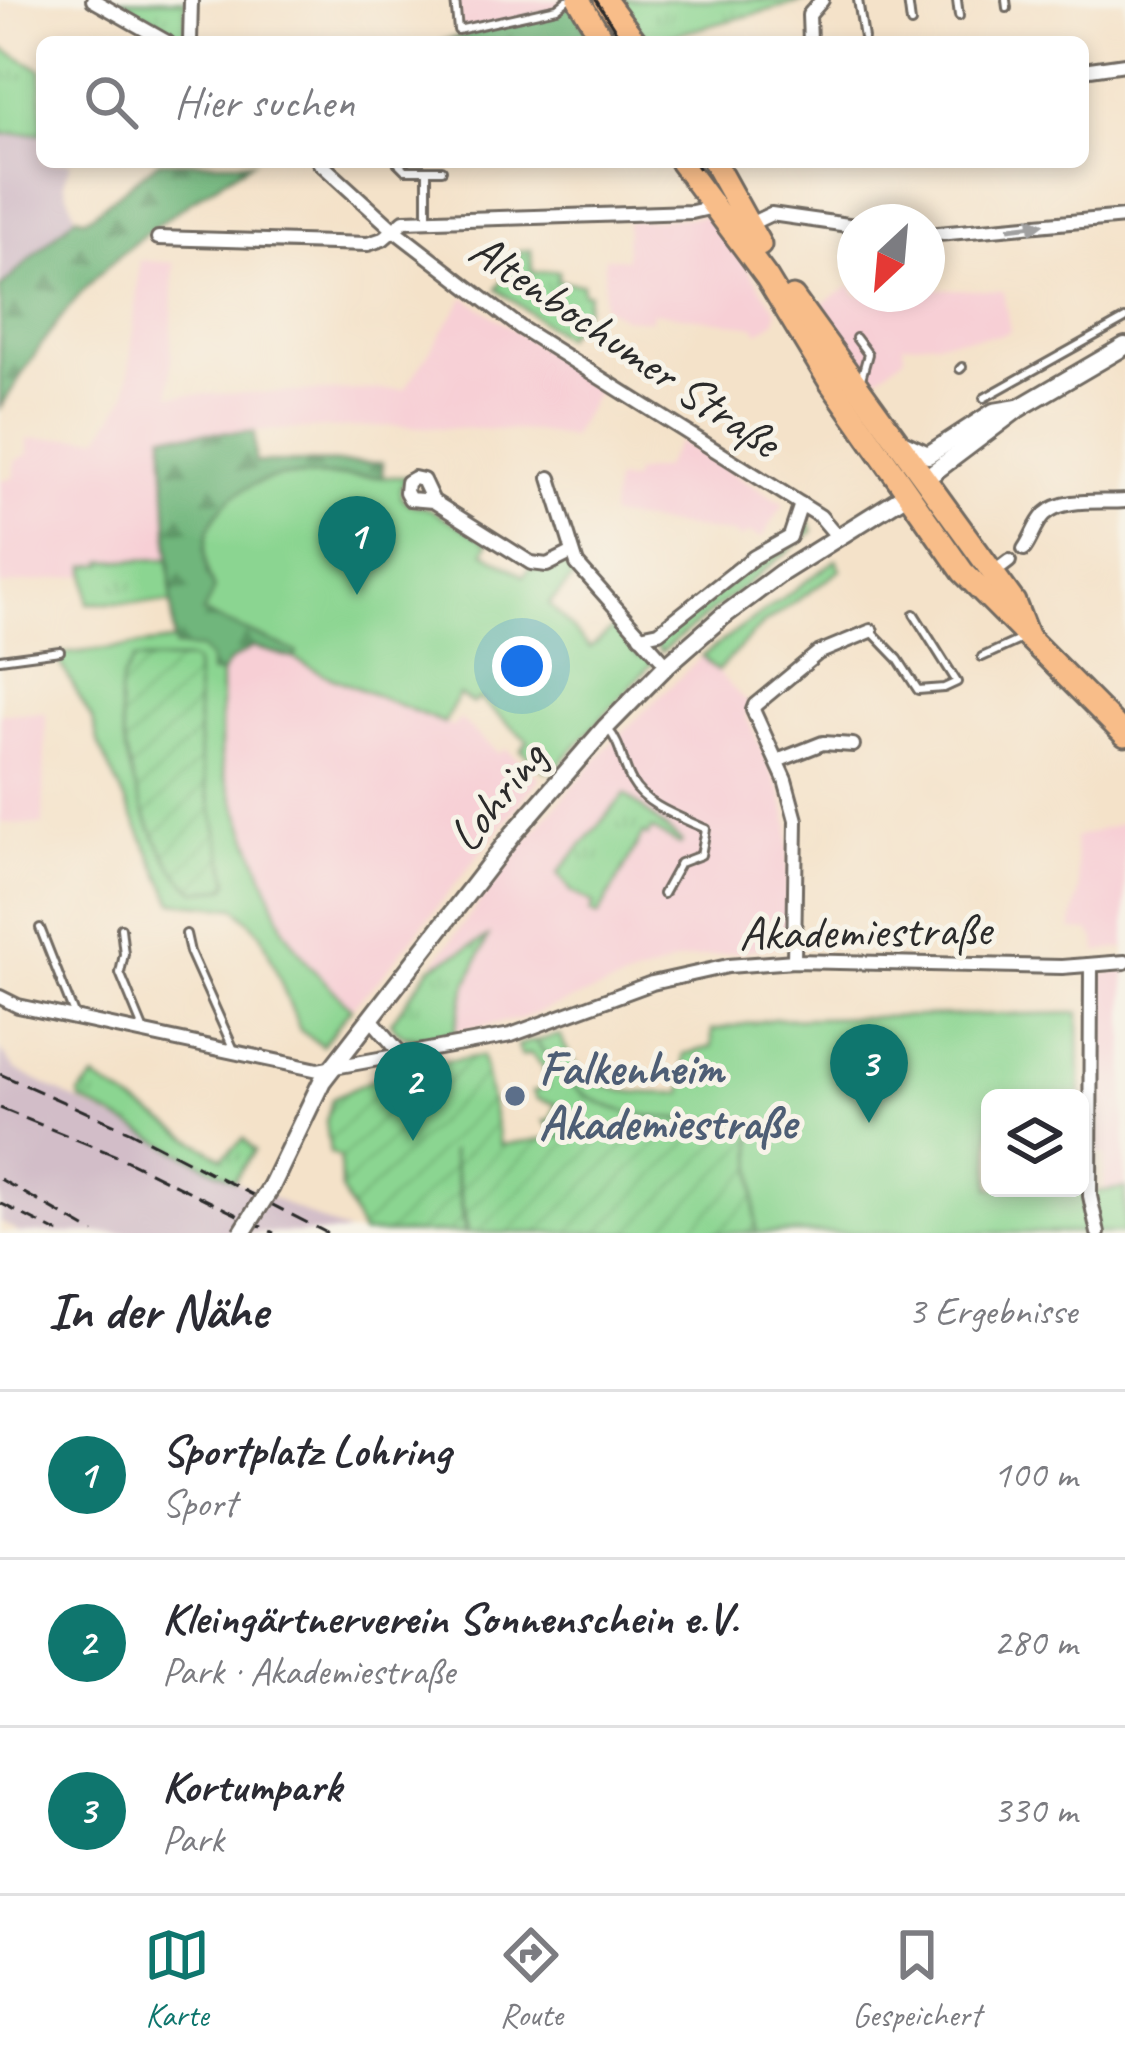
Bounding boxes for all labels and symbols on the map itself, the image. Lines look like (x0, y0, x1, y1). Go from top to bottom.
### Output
north arrow (837, 204, 945, 312)
one-way arrow (1008, 216, 1045, 235)
street label: Altenbochumer Straße (458, 219, 794, 473)
pin: 1 (318, 496, 396, 595)
your location (492, 636, 552, 696)
street label: Lohring (434, 727, 561, 863)
street label: Akademiestraße (738, 899, 995, 963)
pin: 3 (830, 1024, 908, 1123)
place label: Falkenheim Akademiestraße (539, 1038, 800, 1153)
pin: 2 (374, 1042, 452, 1141)
marker: Falkenheim Akademiestraße (502, 1083, 528, 1109)

